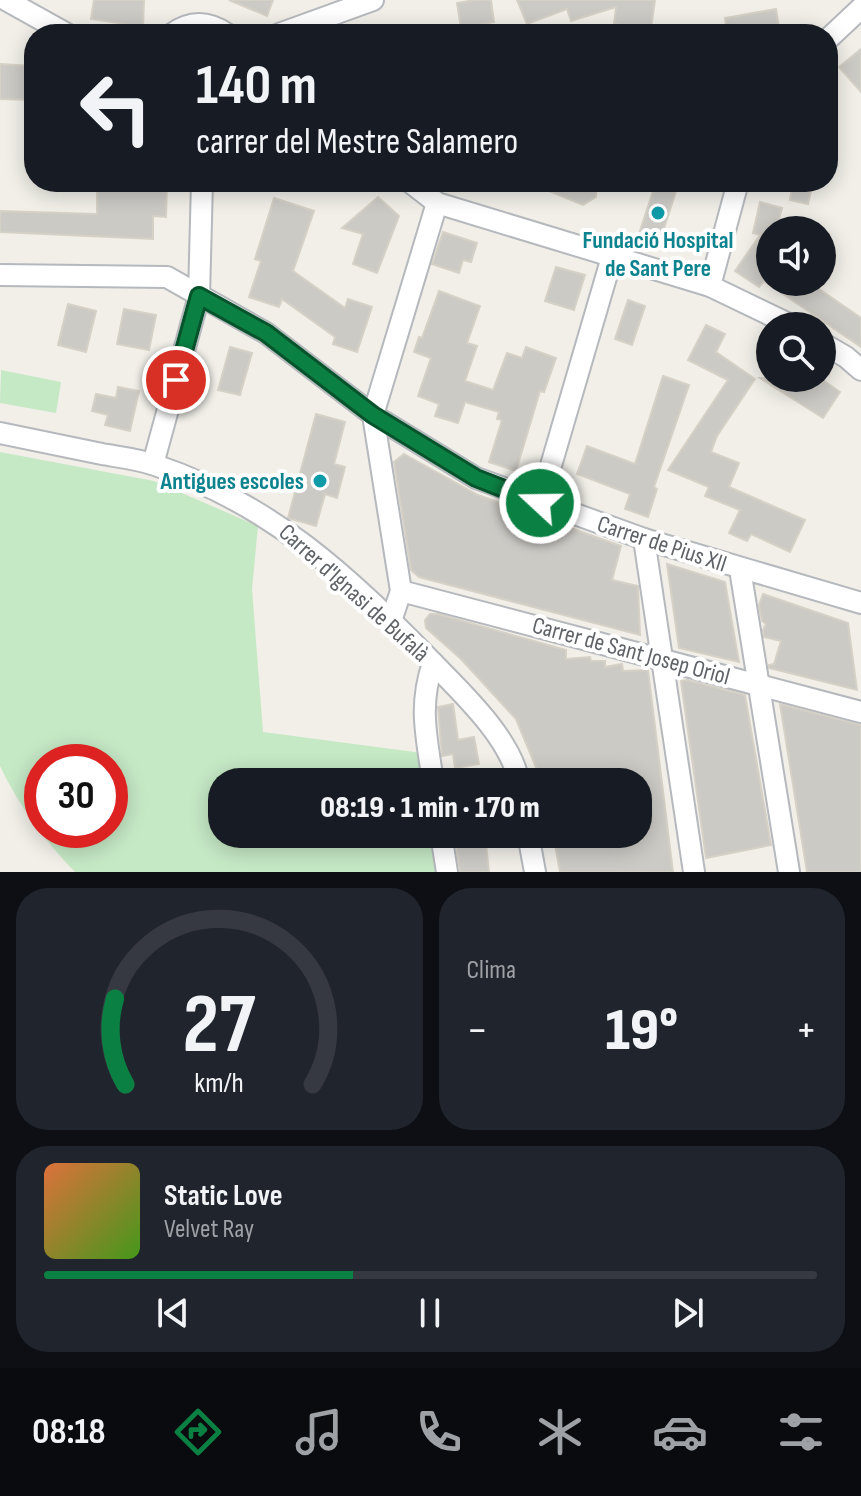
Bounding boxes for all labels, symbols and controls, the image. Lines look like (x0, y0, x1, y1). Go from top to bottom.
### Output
text: 140 m (196, 53, 317, 120)
icon: left (64, 56, 168, 160)
text: carrer del Mestre Salamero (196, 121, 518, 164)
marker: Fundació Hospital de Sant Pere (649, 204, 667, 222)
map controls (756, 216, 836, 392)
button: sound (756, 216, 836, 296)
place label: Fundació Hospital de Sant Pere (583, 226, 733, 283)
button: search (756, 312, 836, 392)
pin (142, 346, 210, 414)
icon: arrive (154, 358, 198, 402)
position arrow (498, 461, 582, 545)
place label: Antigues escoles (160, 467, 304, 496)
marker: Antigues escoles (311, 472, 329, 490)
street label: Carrer de Pius XII (594, 509, 730, 579)
street label: Carrer d'Ignasi de Bufalà (273, 518, 435, 668)
street label: Carrer de Sant Josep Oriol (529, 611, 733, 691)
speed limit sign: 30 (24, 744, 128, 848)
text: 08:19 · 1 min · 170 m (320, 790, 540, 826)
text: Clima (467, 955, 516, 986)
text: 27 (183, 976, 256, 1076)
text: 19° (605, 995, 678, 1067)
text: − (467, 1004, 488, 1057)
text: + (795, 1004, 817, 1057)
text: km/h (195, 1066, 244, 1101)
text: Static Love (164, 1178, 283, 1214)
text: Velvet Ray (164, 1214, 254, 1245)
icon: previous (151, 1291, 195, 1335)
icon: pause (408, 1291, 452, 1335)
icon: next (666, 1291, 710, 1335)
icon: directions (170, 1404, 226, 1460)
icon: music (291, 1404, 347, 1460)
icon: phone (411, 1404, 467, 1460)
icon: climate (532, 1404, 588, 1460)
icon: car (652, 1404, 708, 1460)
icon: filters (773, 1404, 829, 1460)
text: 08:18 (32, 1411, 106, 1454)

